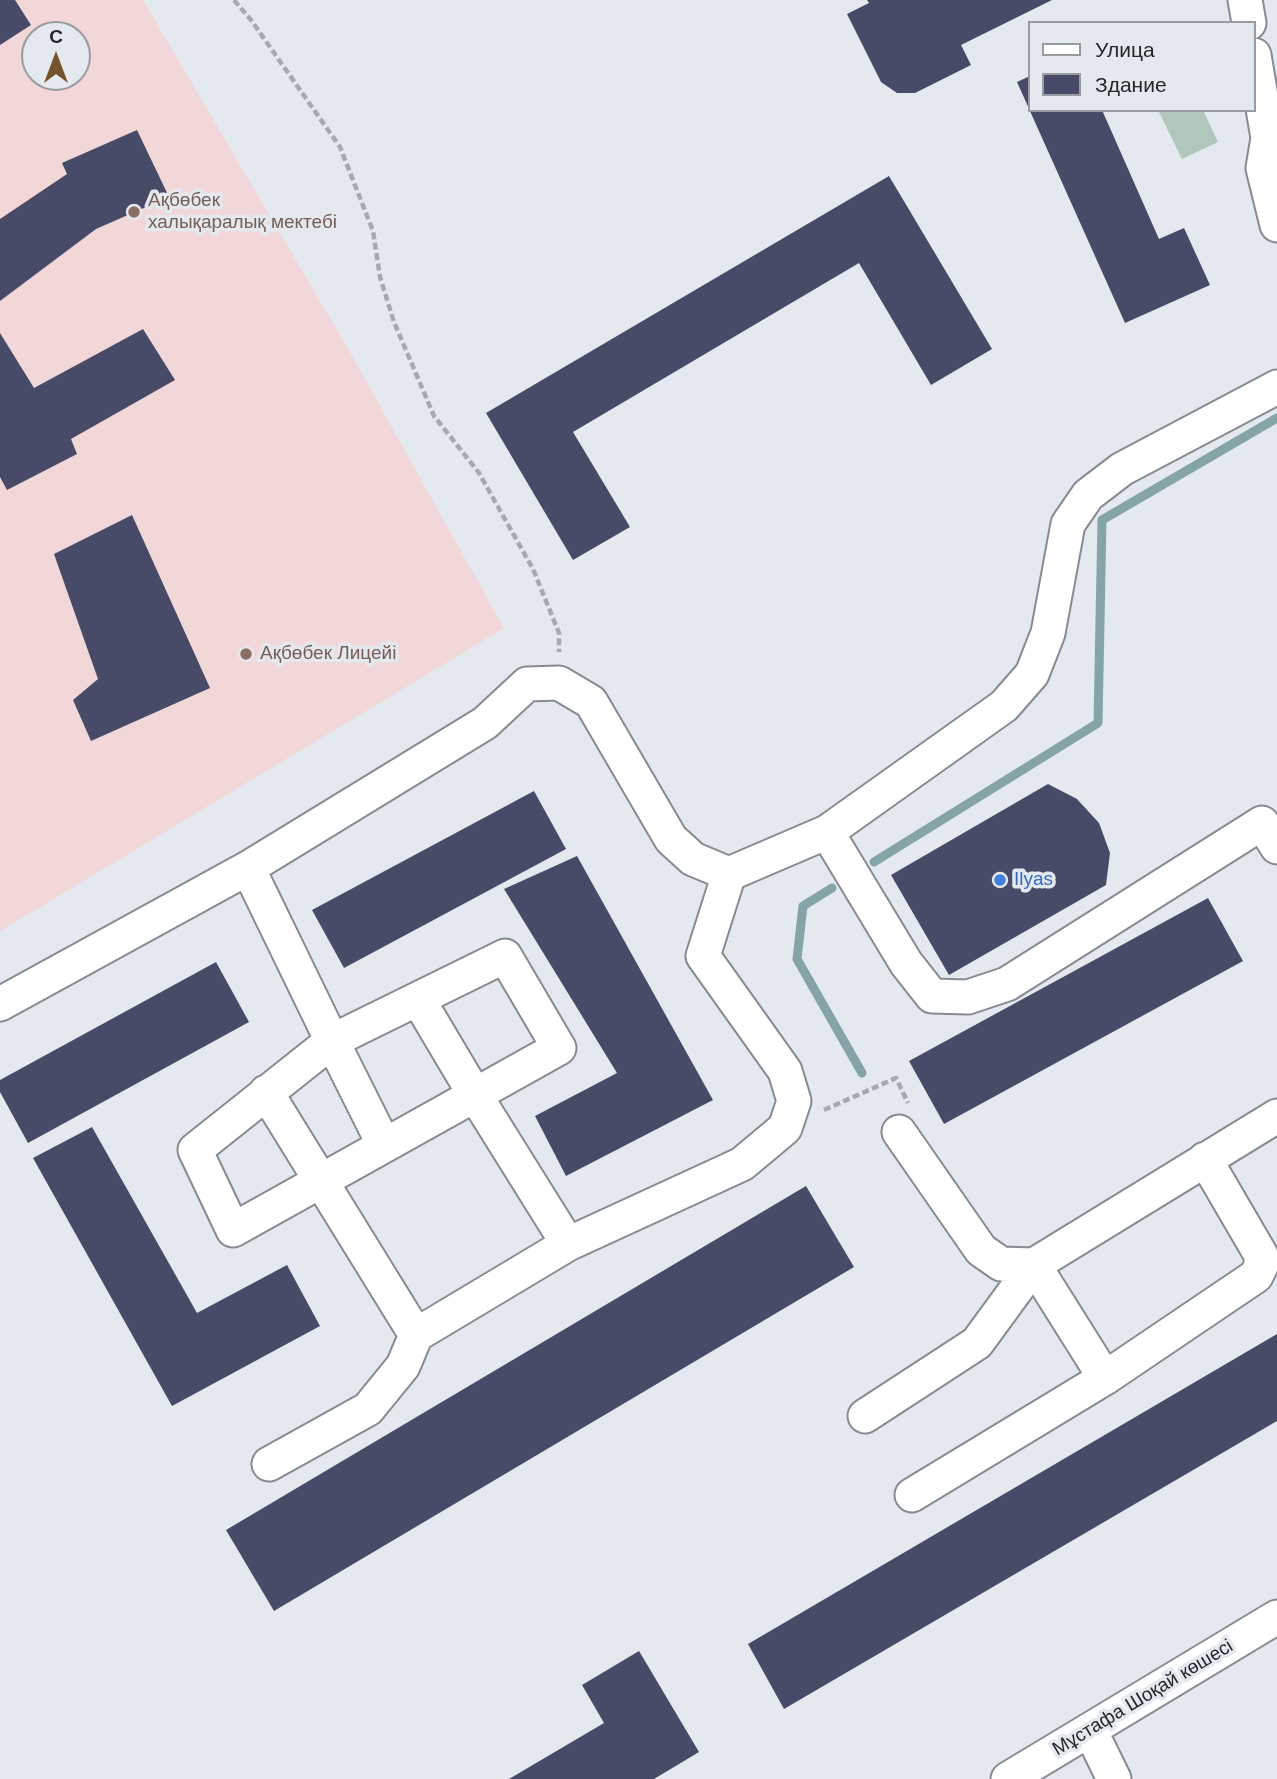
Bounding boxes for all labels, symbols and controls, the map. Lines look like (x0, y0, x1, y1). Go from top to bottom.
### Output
north arrow (21, 21, 91, 91)
legend (1028, 21, 1256, 112)
text: С (49, 26, 63, 47)
text: Улица (1095, 38, 1155, 61)
text: Здание (1095, 73, 1167, 96)
place label: Ақбөбек халықаралық мектебі (148, 190, 337, 234)
marker: Ақбөбек халықаралық мектебі (126, 204, 142, 220)
place label: Ақбөбек Лицейі (260, 643, 396, 665)
marker: Ақбөбек Лицейі (238, 646, 254, 662)
place label: Ilyas (1014, 869, 1053, 891)
marker: Ilyas (992, 872, 1008, 888)
street label: Мұстафа Шоқай көшесі (1049, 1635, 1237, 1761)

